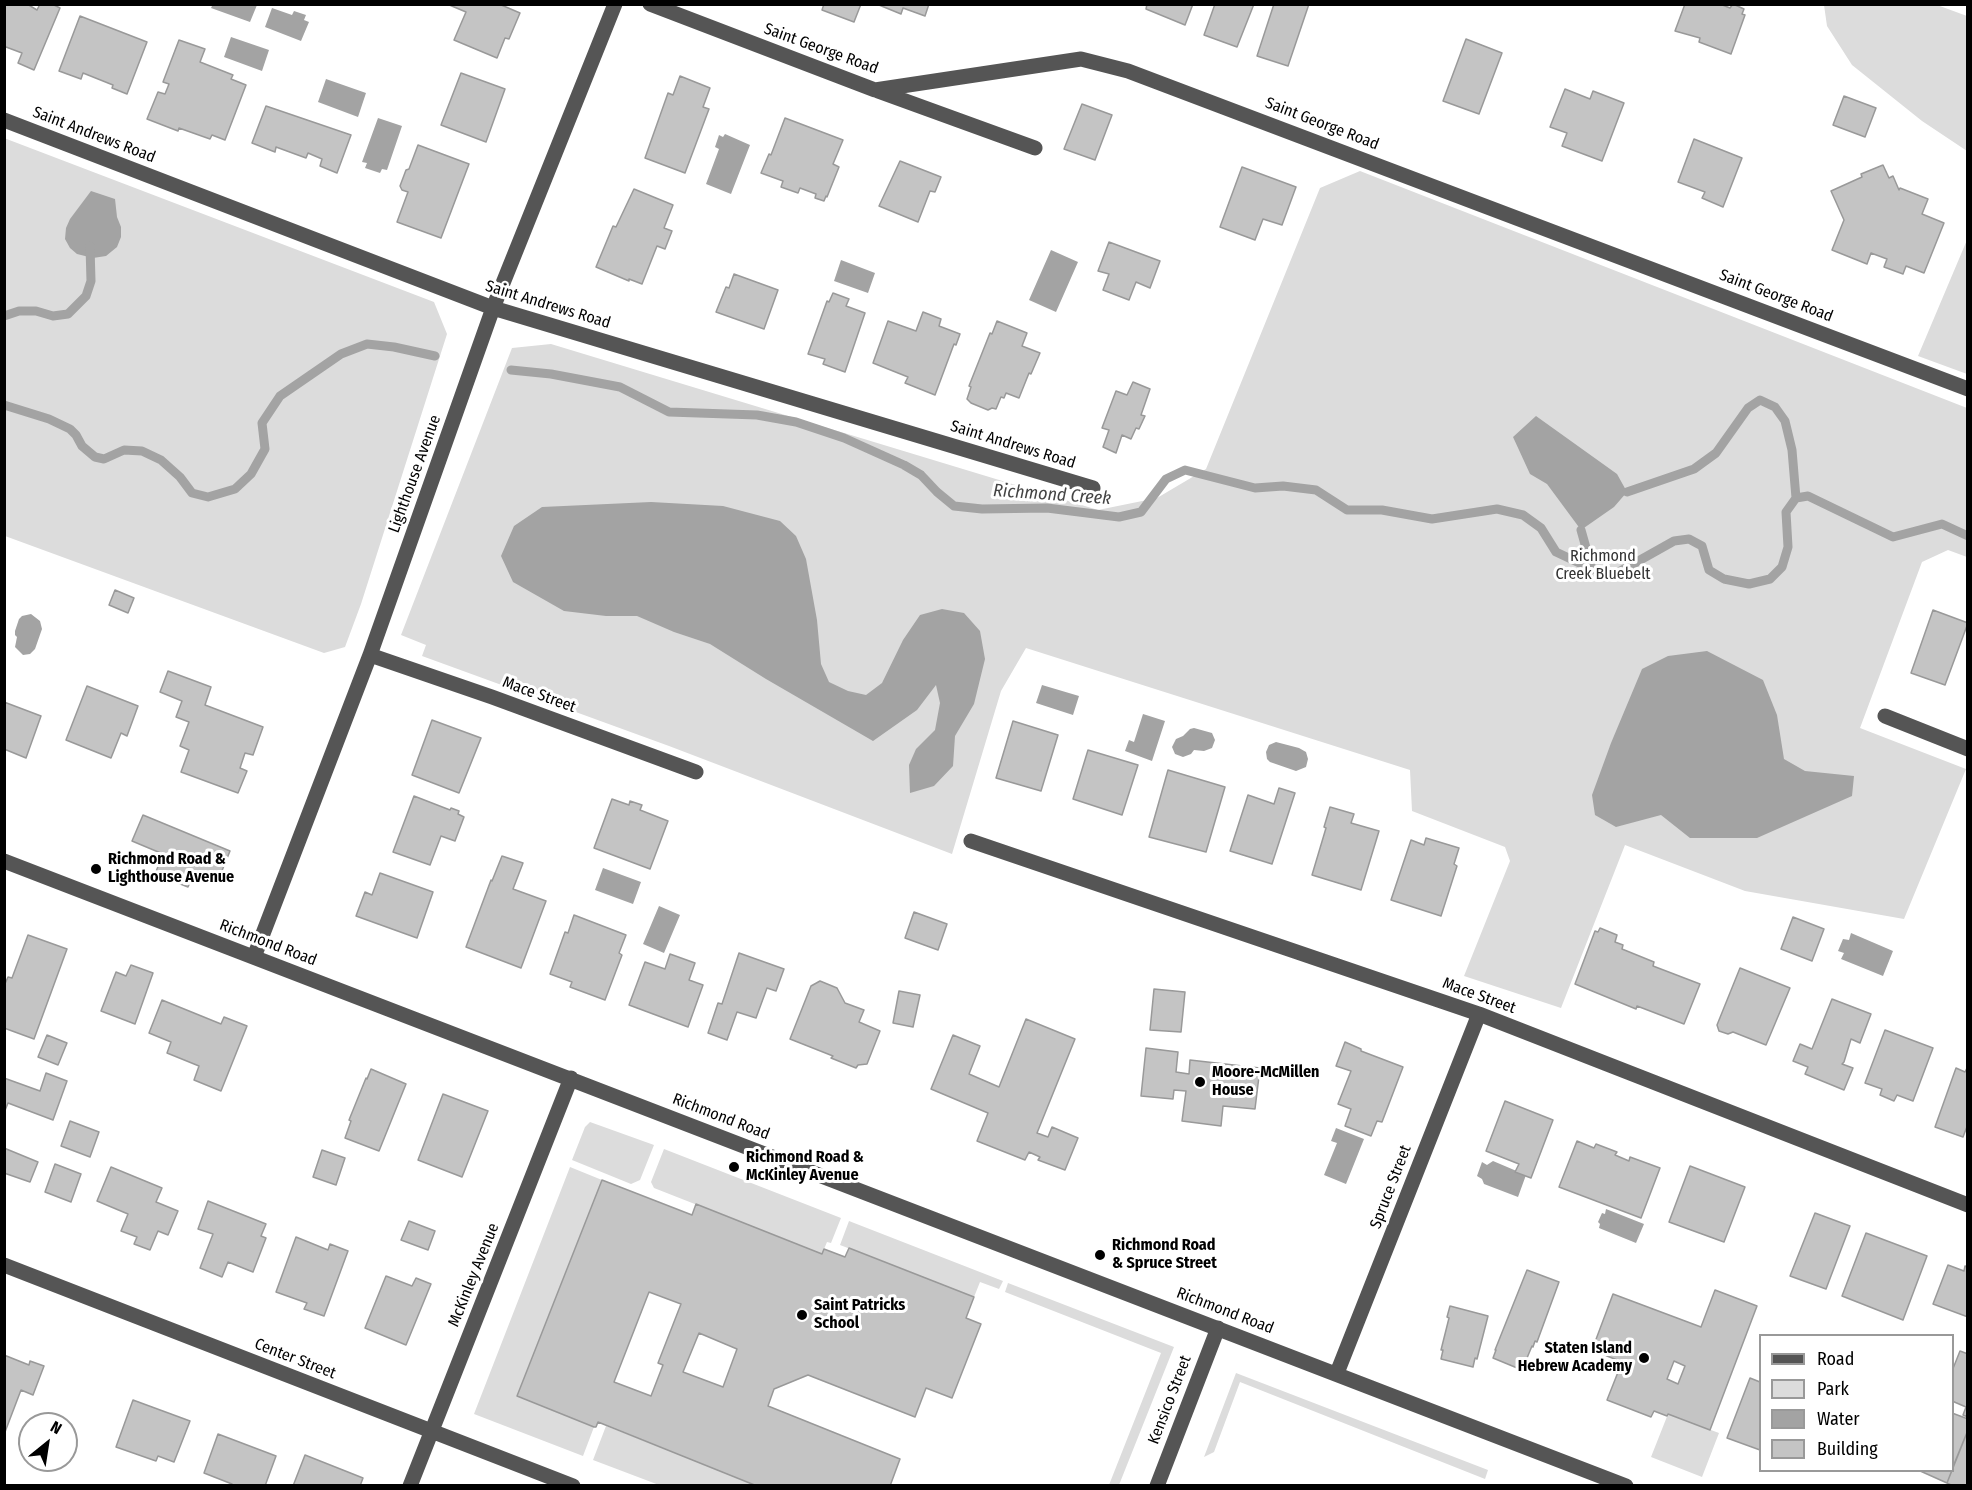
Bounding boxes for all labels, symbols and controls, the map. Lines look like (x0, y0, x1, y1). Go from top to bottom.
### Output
street label: Saint George Road (761, 19, 881, 79)
street label: Saint George Road (1262, 94, 1382, 154)
street label: Saint Andrews Road (30, 103, 158, 167)
street label: Saint George Road (1716, 266, 1836, 326)
street label: Saint Andrews Road (483, 277, 613, 333)
street label: Lighthouse Avenue (385, 412, 445, 536)
street label: Saint Andrews Road (948, 417, 1078, 473)
water label: Richmond Creek (992, 480, 1112, 510)
park label: Richmond Creek Bluebelt (1555, 547, 1651, 585)
street label: Mace Street (500, 673, 578, 717)
place label: Richmond Road & Lighthouse Avenue (108, 850, 234, 888)
marker: Richmond Road & Lighthouse Avenue (89, 862, 103, 876)
street label: Richmond Road (217, 916, 319, 970)
street label: Mace Street (1440, 974, 1518, 1018)
place label: Moore-McMillen House (1212, 1063, 1319, 1101)
marker: Moore-McMillen House (1193, 1075, 1207, 1089)
street label: Richmond Road (670, 1090, 772, 1144)
street label: Spruce Street (1366, 1143, 1416, 1231)
place label: Richmond Road & McKinley Avenue (746, 1148, 864, 1186)
marker: Richmond Road & McKinley Avenue (727, 1160, 741, 1174)
street label: McKinley Avenue (444, 1220, 504, 1330)
place label: Richmond Road & Spruce Street (1112, 1236, 1217, 1274)
marker: Richmond Road & Spruce Street (1093, 1248, 1107, 1262)
street label: Richmond Road (1174, 1284, 1276, 1338)
place label: Saint Patricks School (814, 1296, 905, 1334)
marker: Saint Patricks School (795, 1308, 809, 1322)
legend (1759, 1334, 1954, 1472)
street label: Center Street (252, 1335, 338, 1383)
place label: Staten Island Hebrew Academy (1518, 1339, 1632, 1377)
text: Road (1817, 1348, 1854, 1370)
marker: Staten Island Hebrew Academy (1637, 1351, 1651, 1365)
street label: Kensico Street (1144, 1353, 1196, 1447)
text: Park (1817, 1378, 1849, 1400)
text: Water (1817, 1408, 1860, 1430)
north arrow (18, 1412, 78, 1472)
text: N (47, 1417, 65, 1438)
text: Building (1817, 1438, 1878, 1460)

